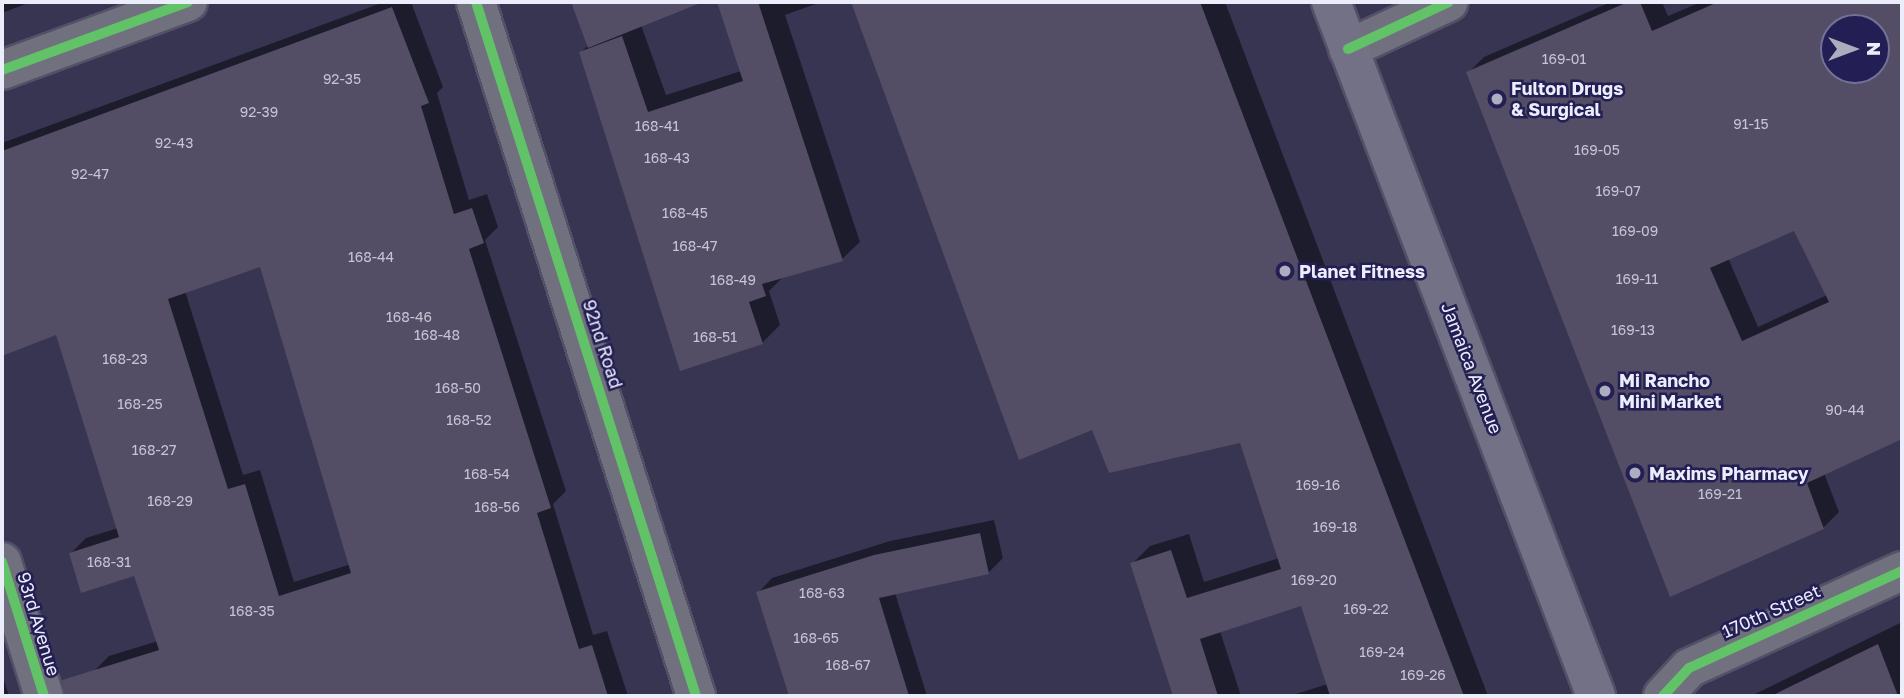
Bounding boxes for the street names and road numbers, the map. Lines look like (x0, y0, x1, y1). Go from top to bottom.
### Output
street label: 92nd Road (579, 297, 627, 391)
street label: Jamaica Avenue (1437, 299, 1507, 437)
street label: 93rd Avenue (13, 570, 65, 678)
street label: 170th Street (1718, 580, 1824, 642)

